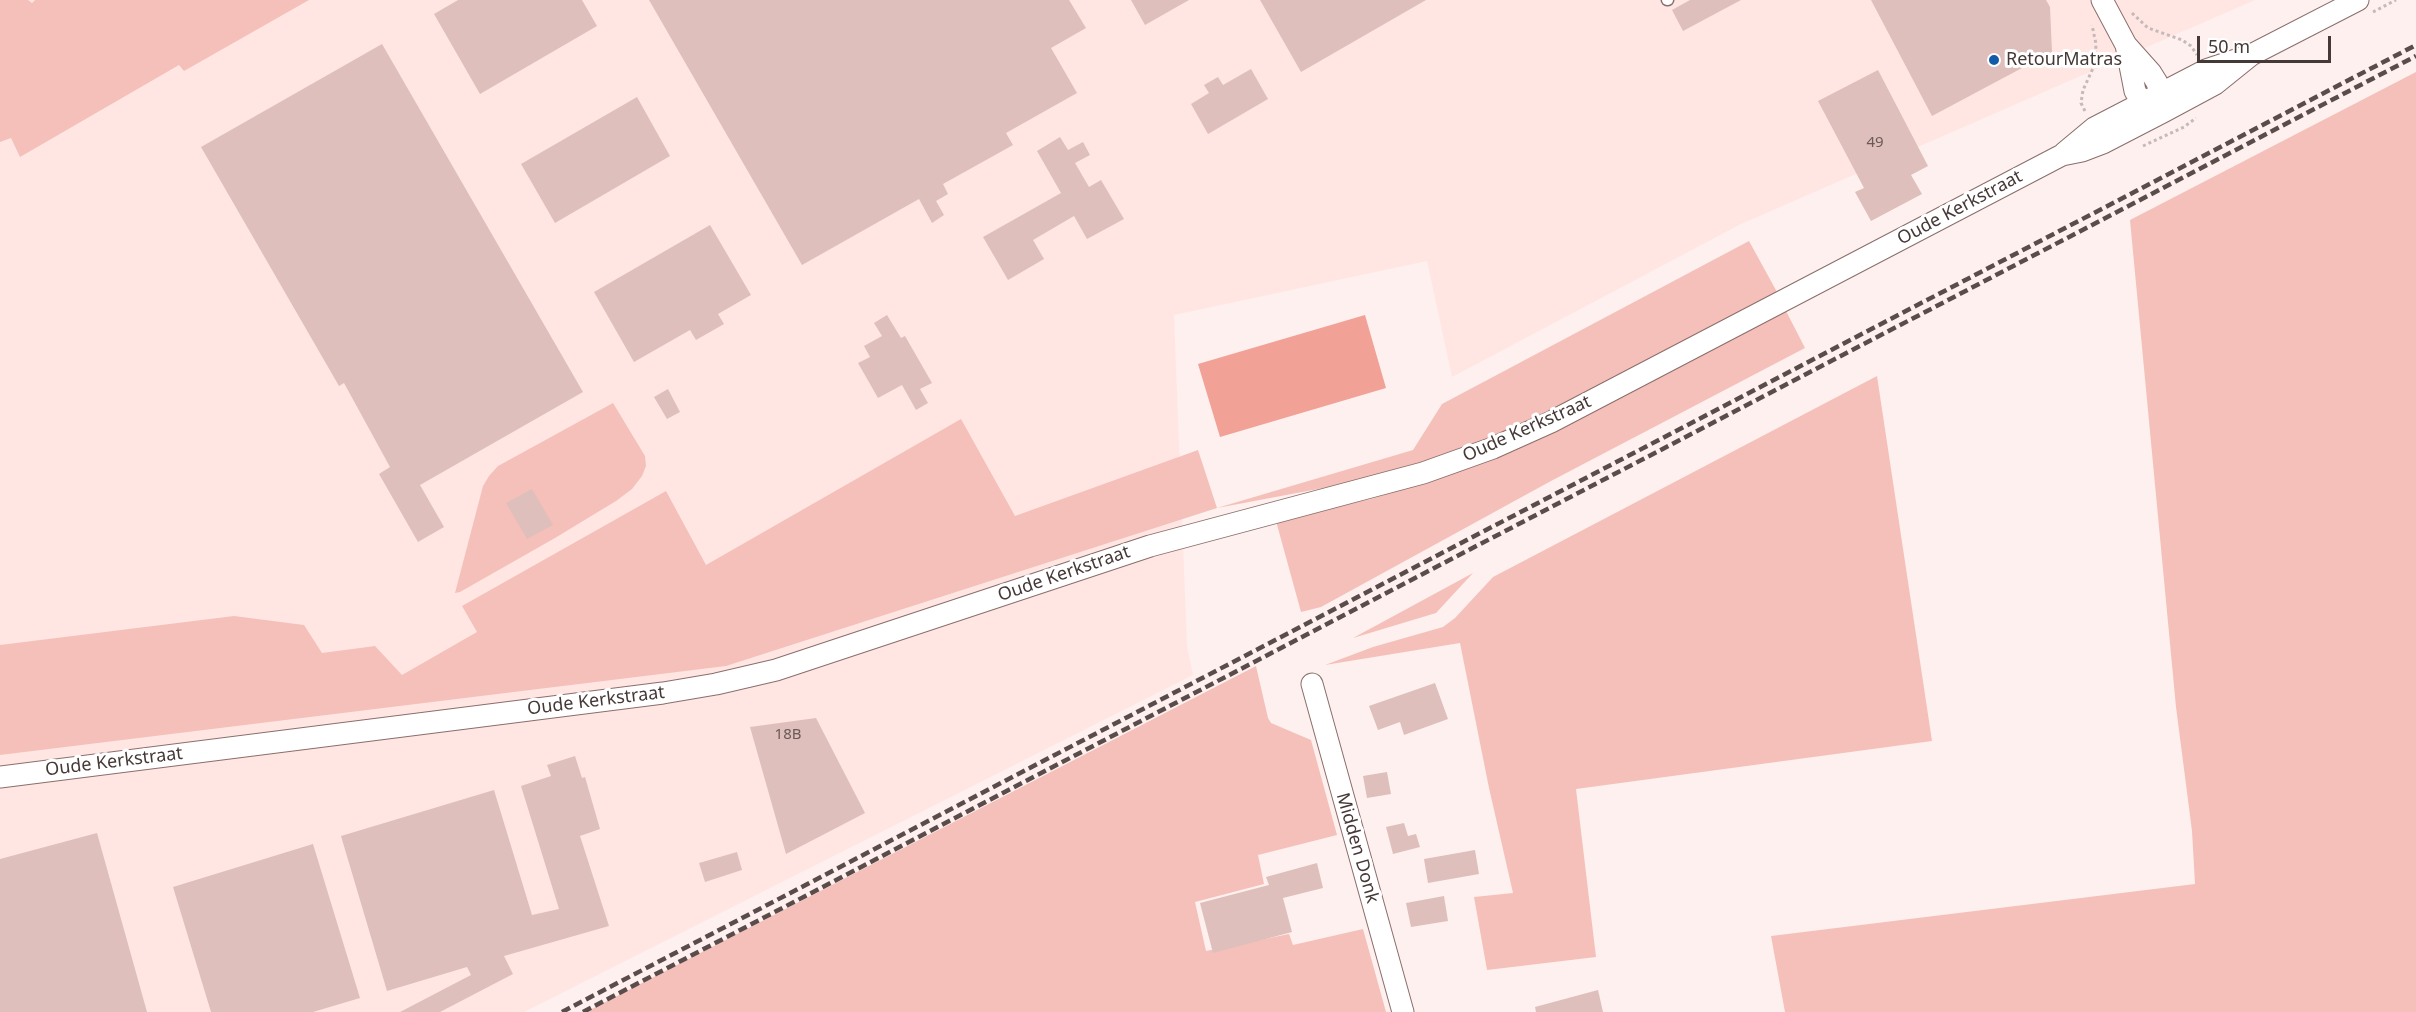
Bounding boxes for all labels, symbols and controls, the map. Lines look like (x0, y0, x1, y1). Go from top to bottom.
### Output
scale bar (2200, 24, 2334, 62)
text: 50 m (2208, 34, 2250, 58)
place label: RetourMatras (2006, 49, 2122, 71)
marker: RetourMatras (1987, 53, 2001, 67)
house number: 49 (1866, 134, 1884, 152)
street label: Oude Kerkstraat (1894, 166, 2026, 250)
street label: Oude Kerkstraat (1459, 391, 1595, 467)
street label: Oude Kerkstraat (995, 541, 1133, 607)
street label: Oude Kerkstraat (526, 682, 666, 720)
house number: 18B (775, 726, 801, 744)
street label: Oude Kerkstraat (44, 743, 184, 781)
street label: Midden Donk (1331, 790, 1383, 906)

